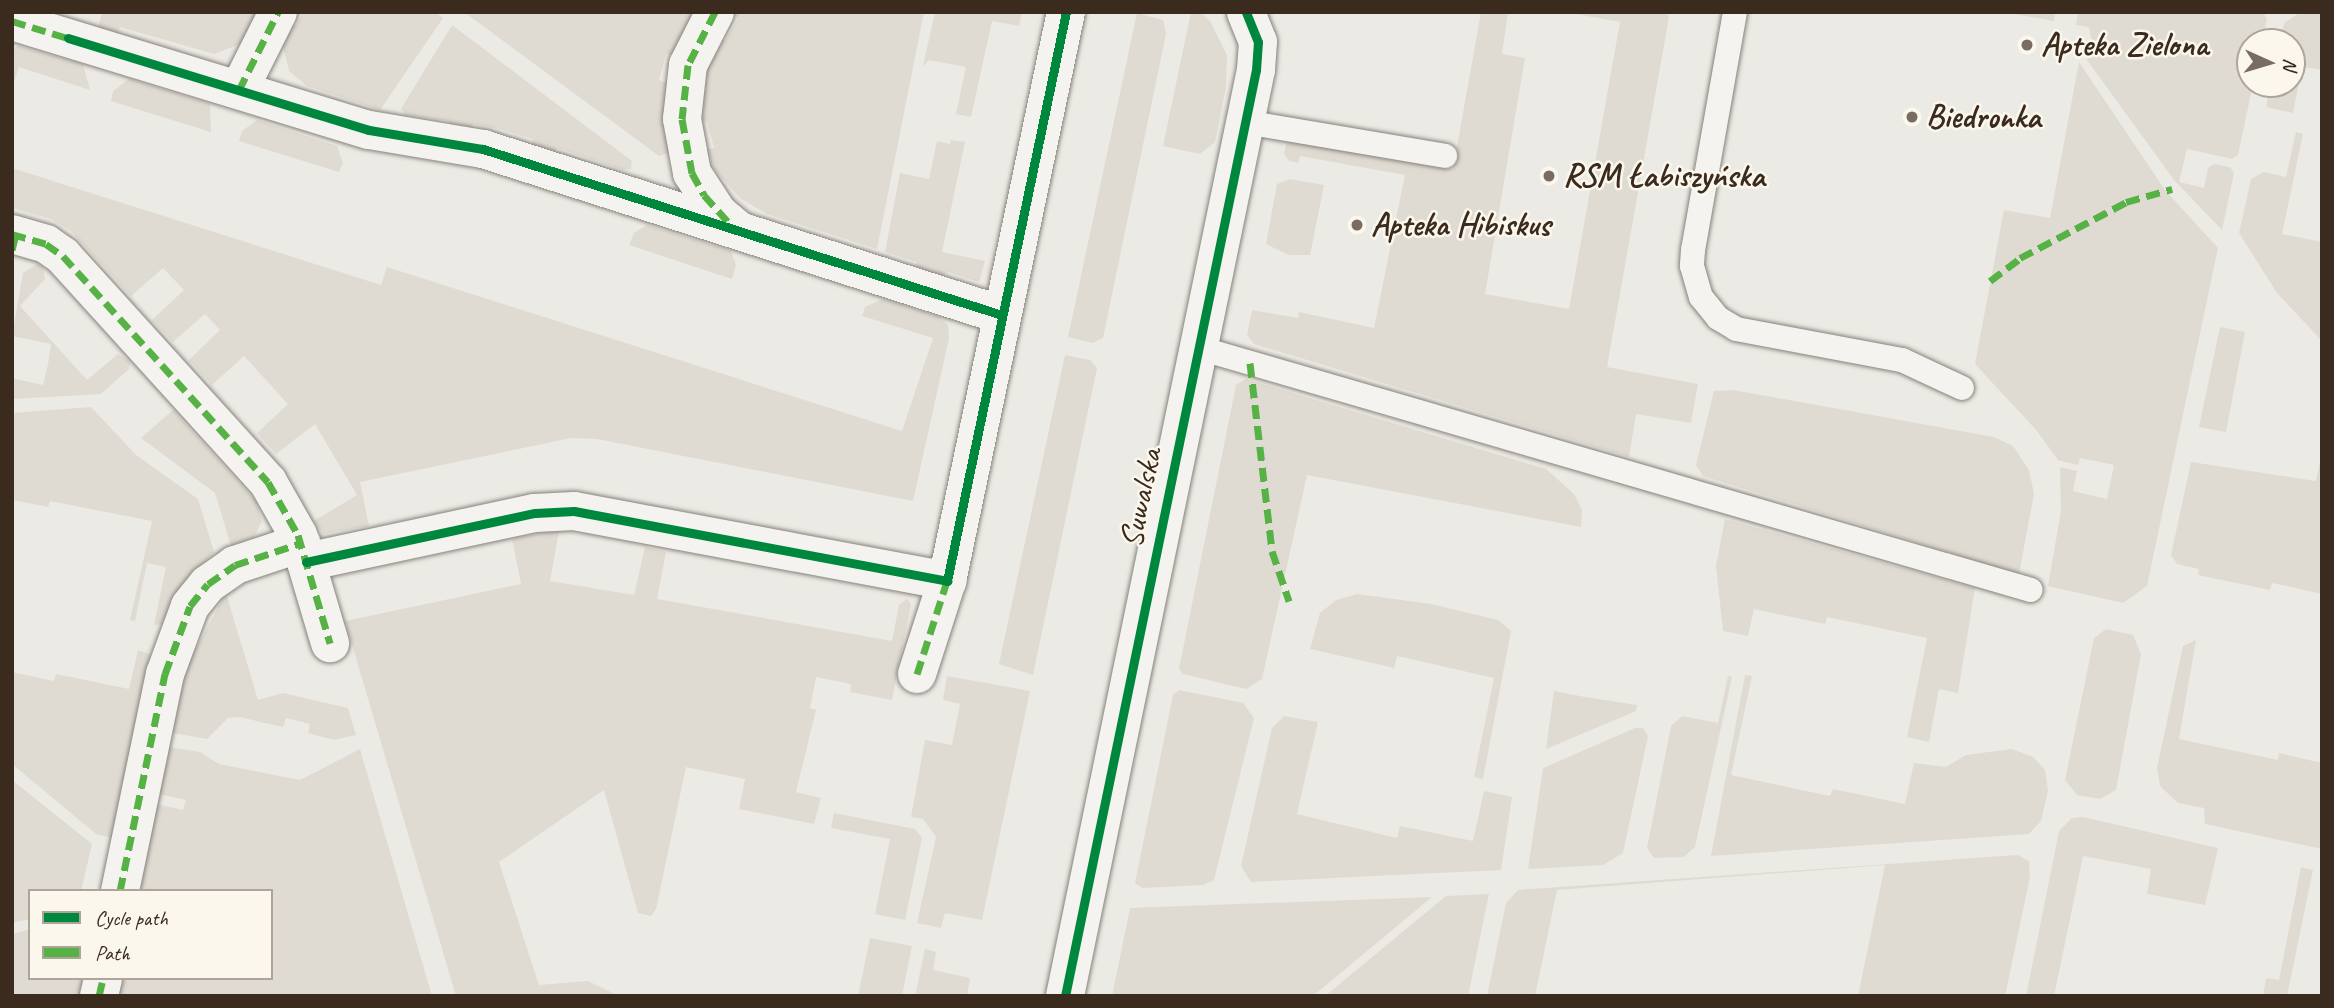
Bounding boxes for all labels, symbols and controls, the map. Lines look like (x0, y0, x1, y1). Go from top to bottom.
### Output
place label: Apteka Zielona (2041, 25, 2209, 65)
north arrow (2236, 28, 2306, 98)
marker: Apteka Zielona (2019, 37, 2035, 53)
text: N (2278, 58, 2302, 71)
place label: Biedronka (1926, 97, 2040, 137)
marker: Biedronka (1904, 109, 1920, 125)
place label: RSM Łabiszyńska (1563, 156, 1765, 196)
marker: RSM Łabiszyńska (1541, 168, 1557, 184)
place label: Apteka Hibiskus (1371, 205, 1551, 245)
marker: Apteka Hibiskus (1349, 217, 1365, 233)
street label: Suwalska (1111, 445, 1171, 551)
legend (28, 889, 273, 980)
text: Cycle path (95, 905, 168, 931)
text: Path (95, 940, 130, 966)

